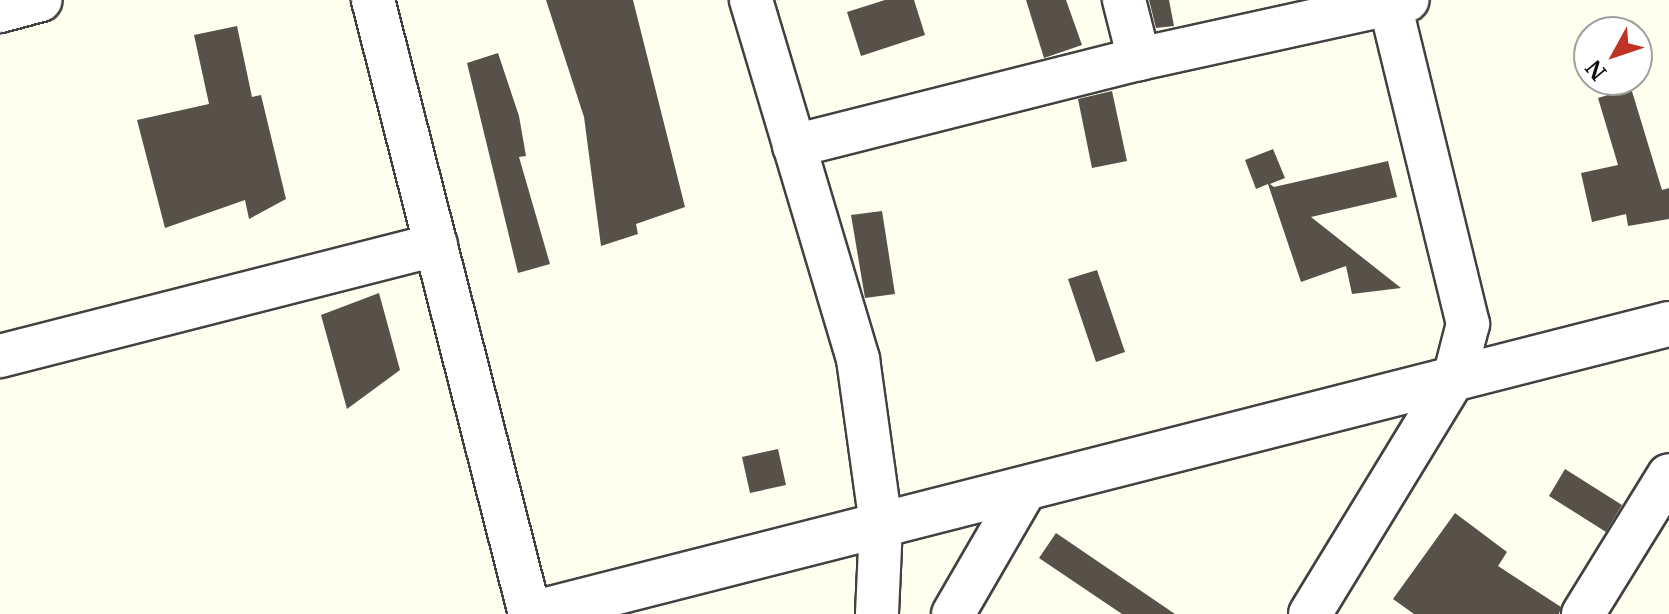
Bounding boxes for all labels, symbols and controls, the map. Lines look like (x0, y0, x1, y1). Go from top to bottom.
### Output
north arrow (1573, 16, 1653, 96)
text: N (1580, 54, 1612, 86)

